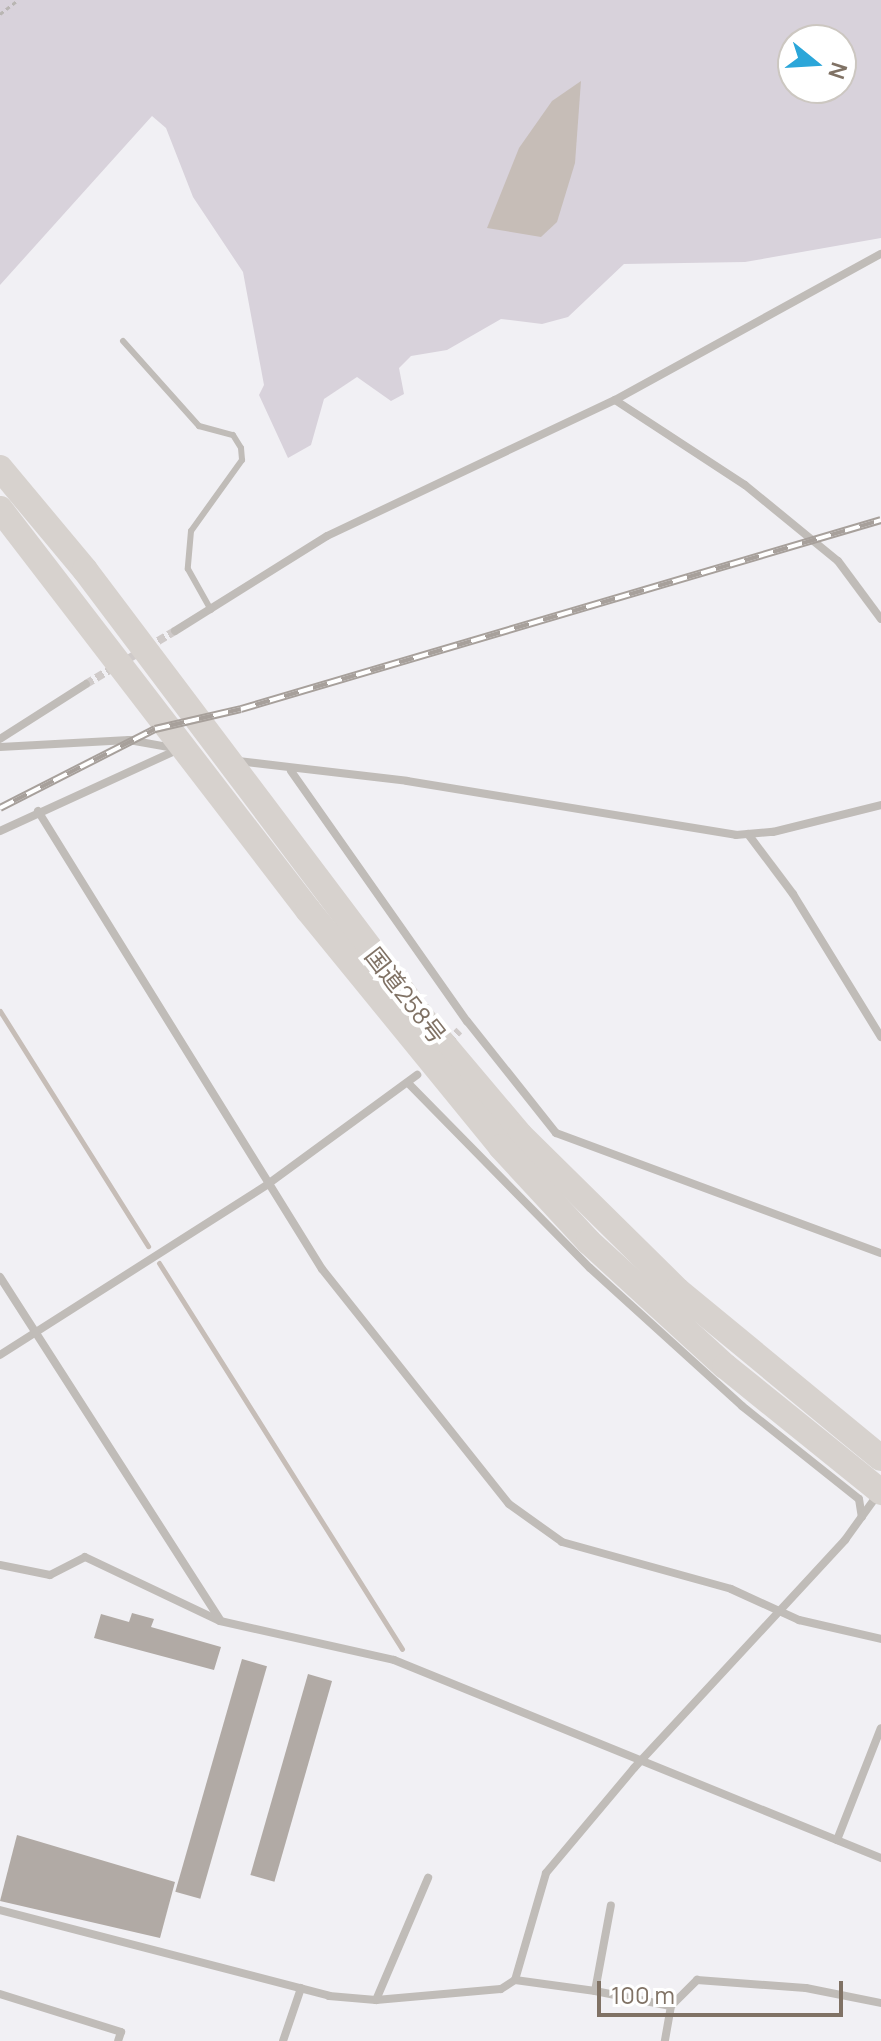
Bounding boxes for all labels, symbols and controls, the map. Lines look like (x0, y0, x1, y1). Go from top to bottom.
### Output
north arrow (777, 24, 857, 104)
text: N (821, 59, 855, 83)
street label: 国道258号 (360, 941, 452, 1049)
scale bar (601, 1965, 847, 2015)
text: 100 m (611, 1978, 675, 2011)

